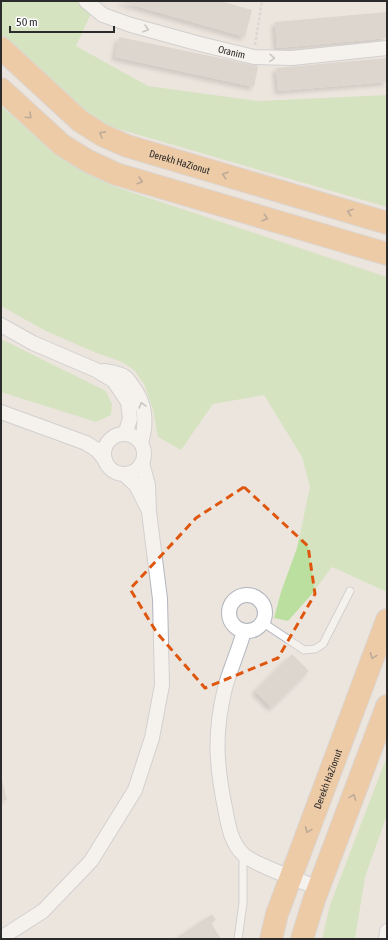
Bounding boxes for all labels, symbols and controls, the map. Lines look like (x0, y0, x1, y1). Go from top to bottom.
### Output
scale bar (10, 8, 114, 34)
text: 50 m (16, 15, 38, 29)
one-way arrow (142, 24, 149, 33)
street label: Oranim (217, 43, 246, 60)
one-way arrow (269, 53, 275, 62)
one-way arrow (25, 111, 32, 118)
one-way arrow (99, 131, 106, 139)
street label: Derekh HaZionut (148, 147, 212, 176)
one-way arrow (222, 171, 229, 180)
one-way arrow (136, 176, 143, 185)
one-way arrow (346, 208, 353, 217)
one-way arrow (261, 213, 268, 222)
one-way arrow (139, 402, 147, 409)
one-way arrow (370, 653, 378, 660)
street label: Derekh HaZionut (311, 747, 344, 810)
one-way arrow (348, 793, 357, 800)
one-way arrow (305, 827, 313, 834)

